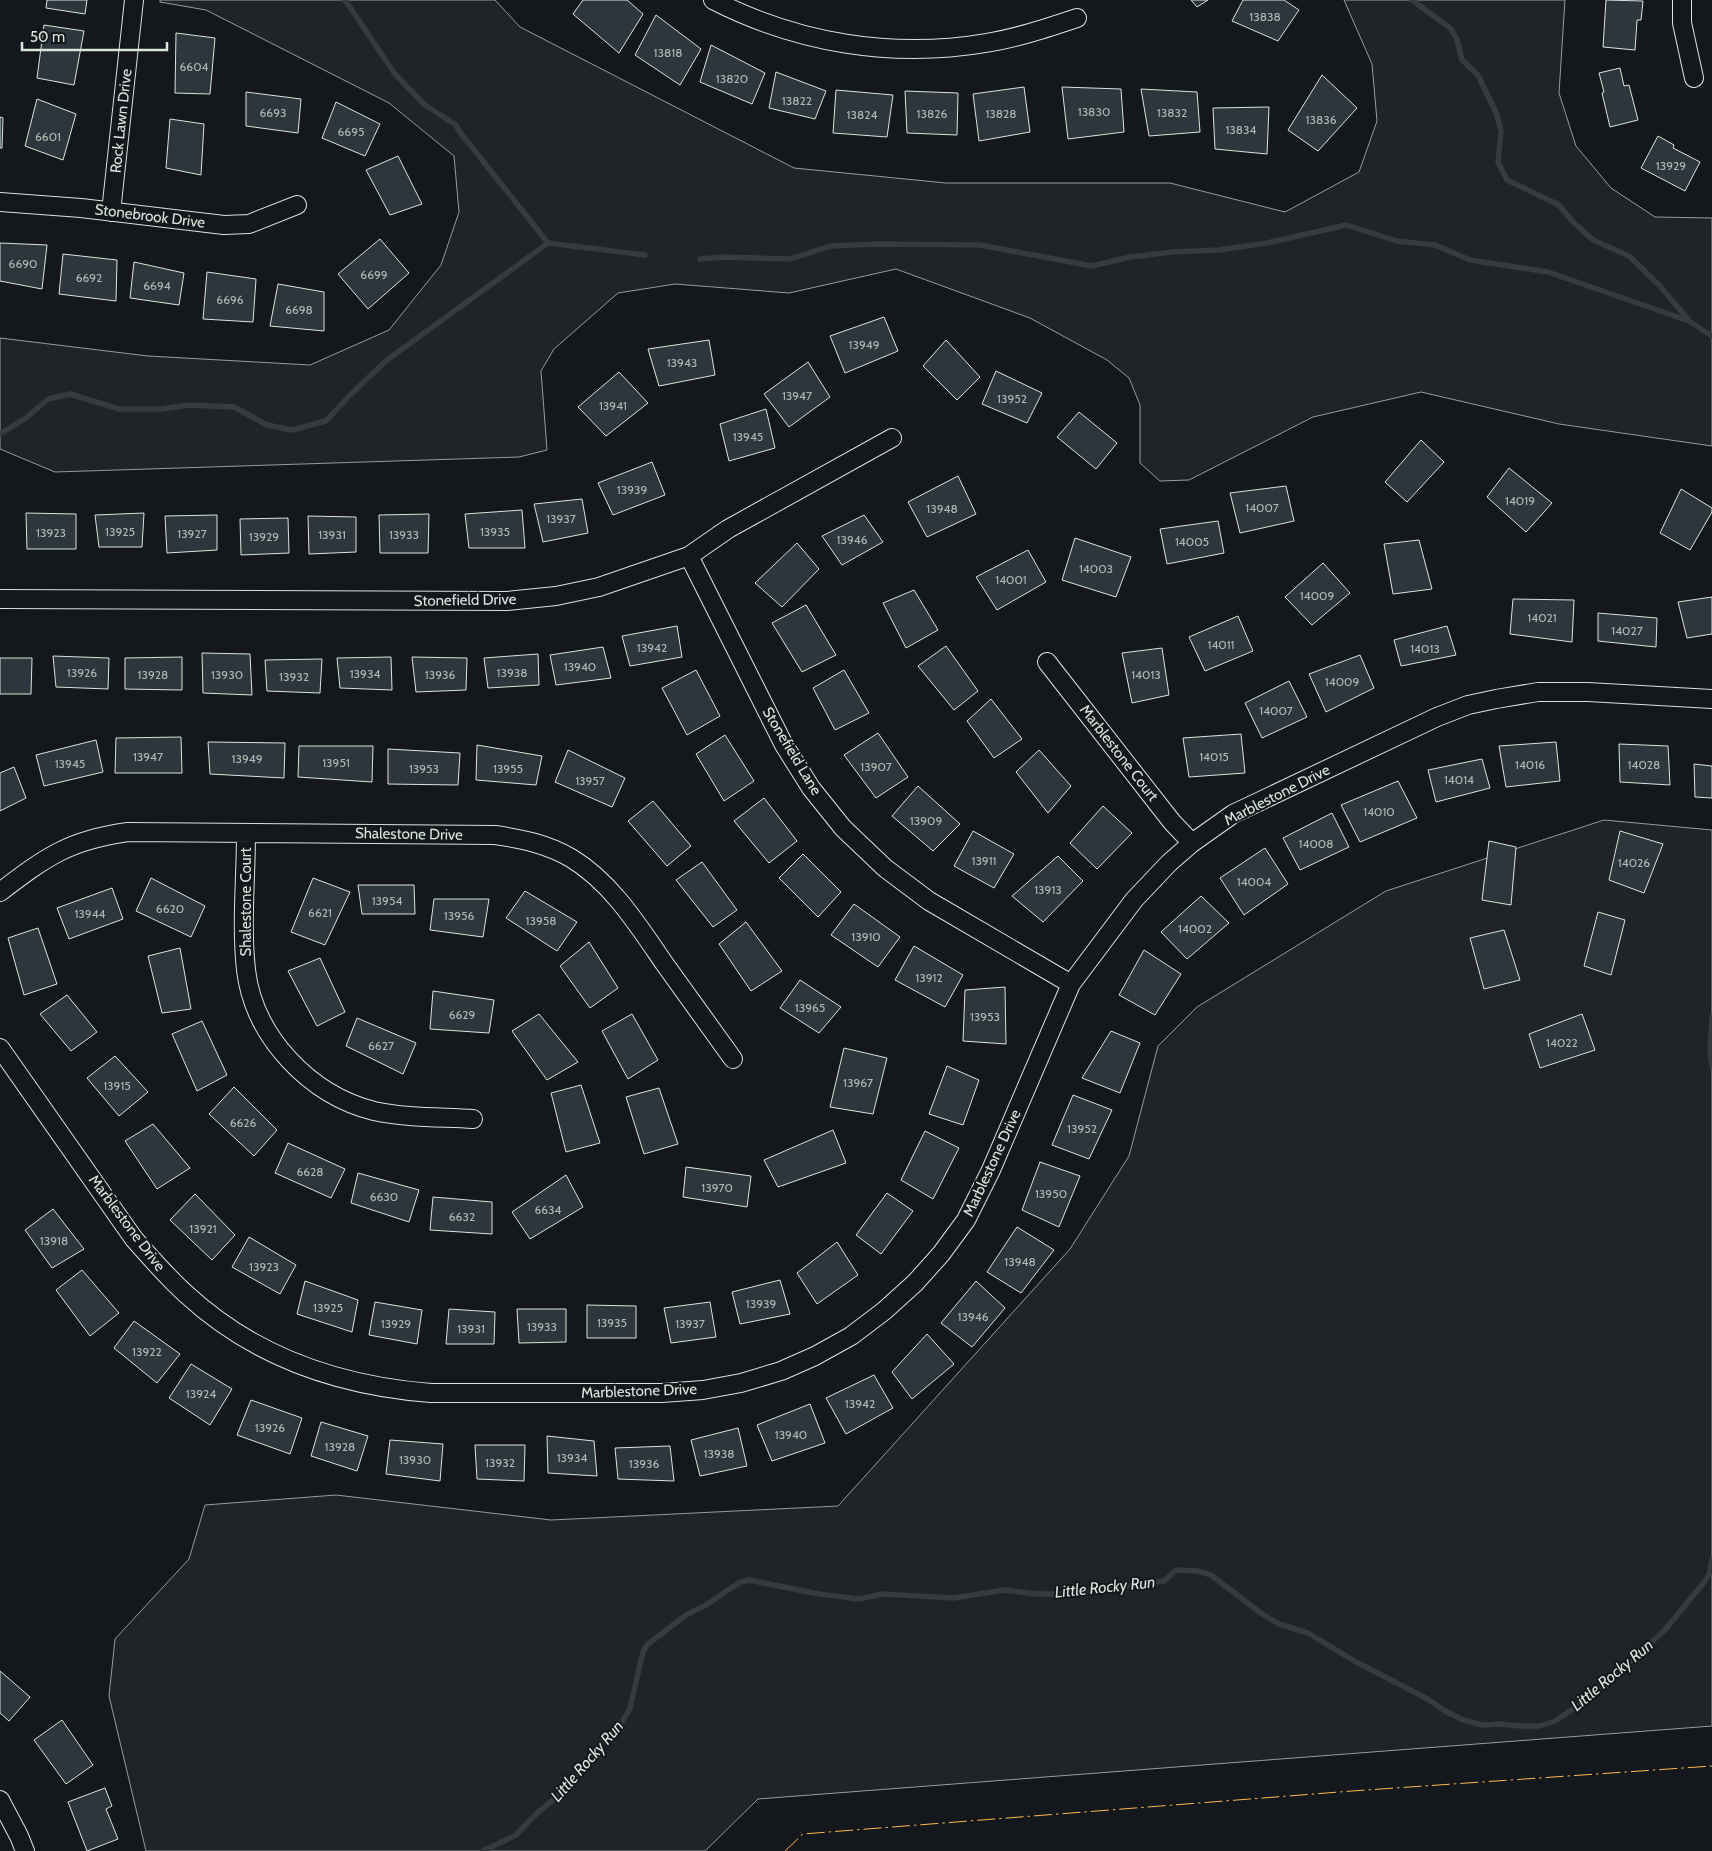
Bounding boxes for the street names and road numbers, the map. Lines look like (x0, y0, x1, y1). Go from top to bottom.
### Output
street label: Rock Lawn Drive (107, 68, 135, 174)
street label: Stonebrook Drive (94, 200, 206, 232)
street label: Stonefield Drive (414, 590, 517, 610)
street label: Marblestone Court (1076, 701, 1162, 805)
street label: Stonefield Lane (759, 704, 826, 799)
street label: Marblestone Drive (1221, 760, 1333, 829)
street label: Shalestone Drive (355, 824, 463, 844)
street label: Shalestone Court (237, 848, 255, 956)
street label: Marblestone Drive (959, 1106, 1025, 1219)
street label: Marblestone Drive (85, 1171, 169, 1275)
street label: Marblestone Drive (581, 1380, 698, 1402)

